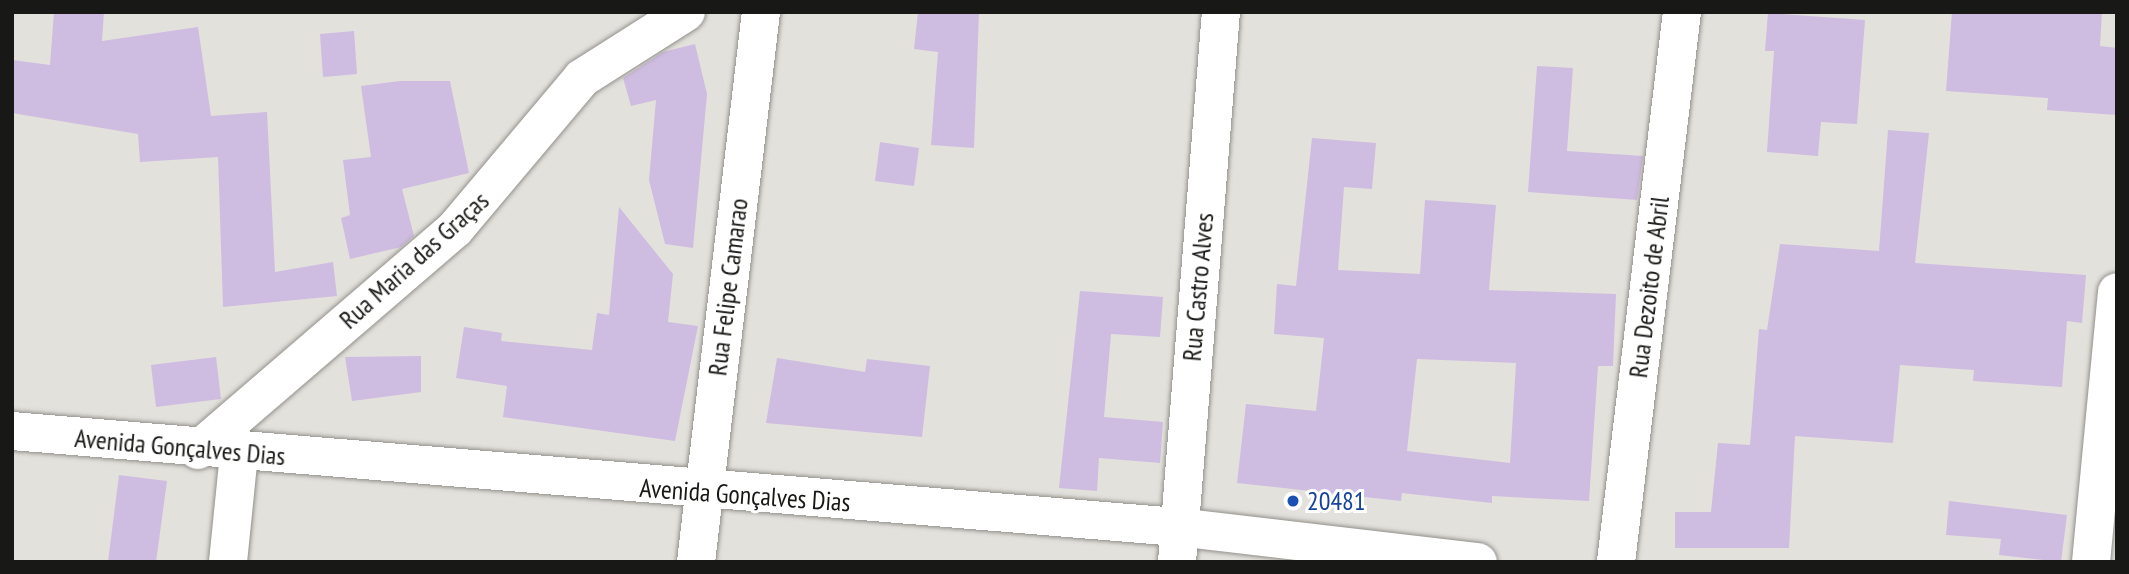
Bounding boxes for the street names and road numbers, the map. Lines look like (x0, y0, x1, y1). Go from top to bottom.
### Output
street label: Rua Maria das Graças (333, 185, 495, 335)
street label: Rua Dezoito de Abril (1622, 194, 1676, 380)
street label: Rua Felipe Camarao (702, 197, 754, 377)
street label: Rua Castro Alves (1176, 211, 1220, 363)
street label: Avenida Gonçalves Dias (73, 422, 287, 472)
street label: Avenida Gonçalves Dias (639, 472, 851, 518)

